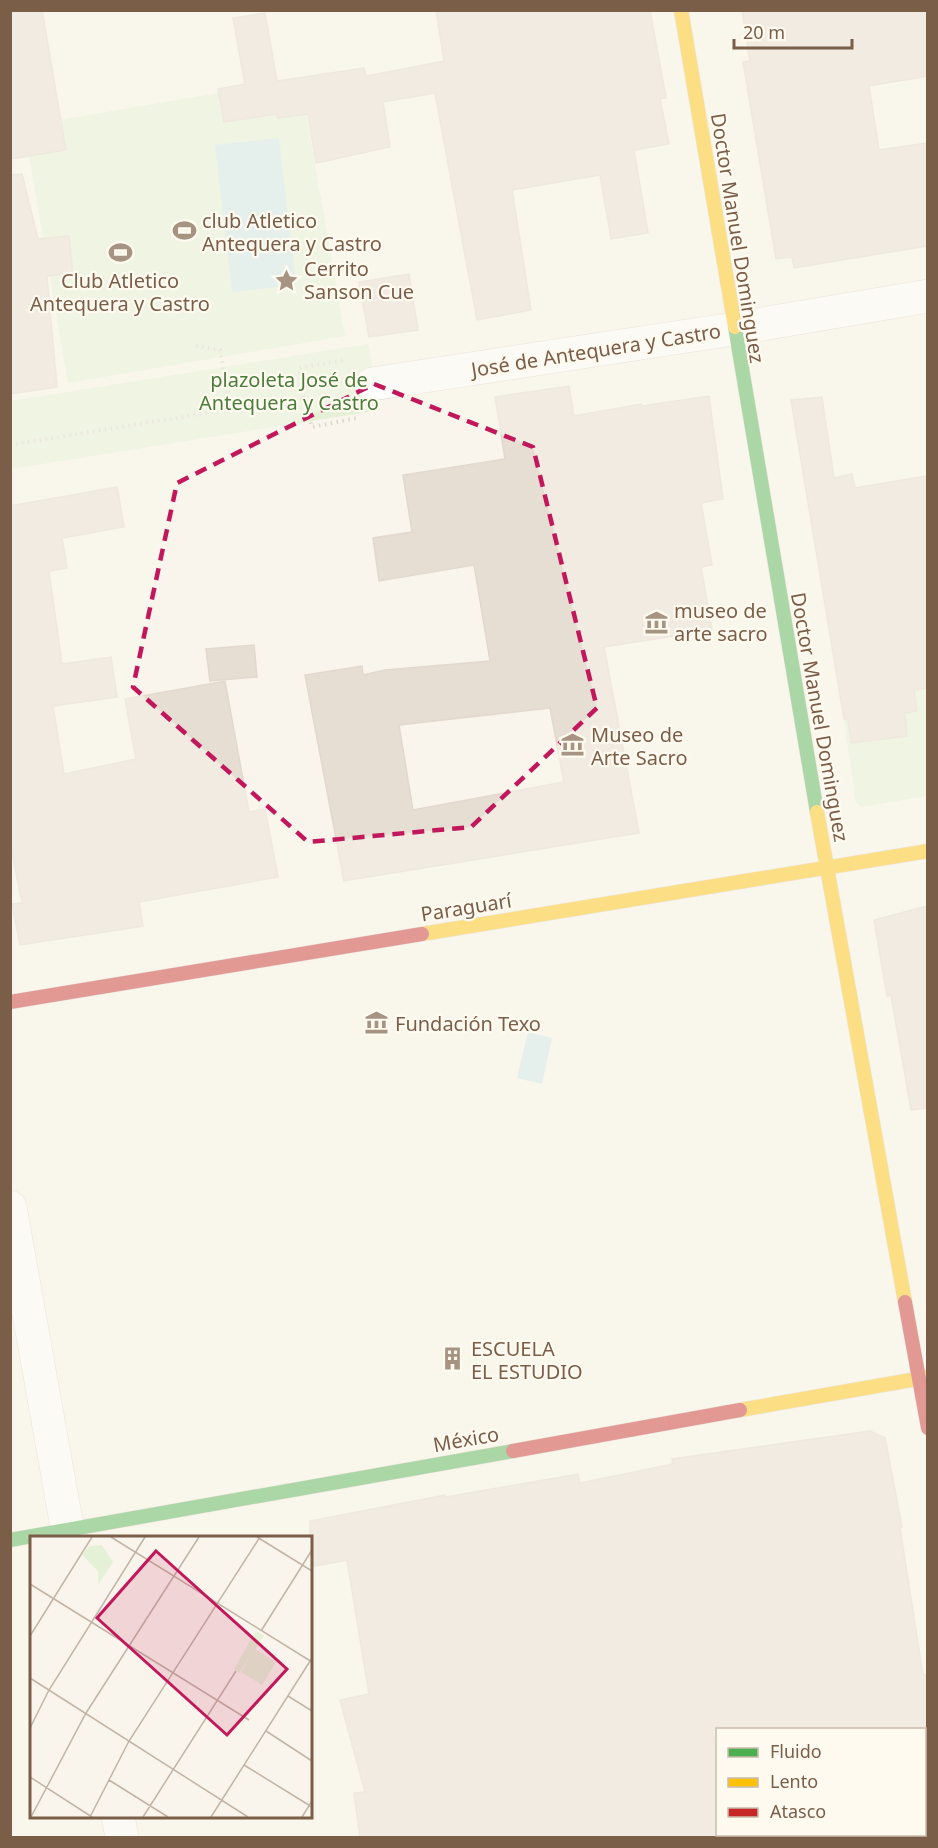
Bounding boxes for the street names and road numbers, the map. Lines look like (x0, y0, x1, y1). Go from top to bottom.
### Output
street label: Doctor Manuel Dominguez (705, 111, 771, 365)
street label: José de Antequera y Castro (467, 317, 723, 383)
street label: Doctor Manuel Dominguez (785, 590, 855, 844)
street label: Paraguarí (419, 886, 514, 928)
street label: México (431, 1420, 501, 1458)

